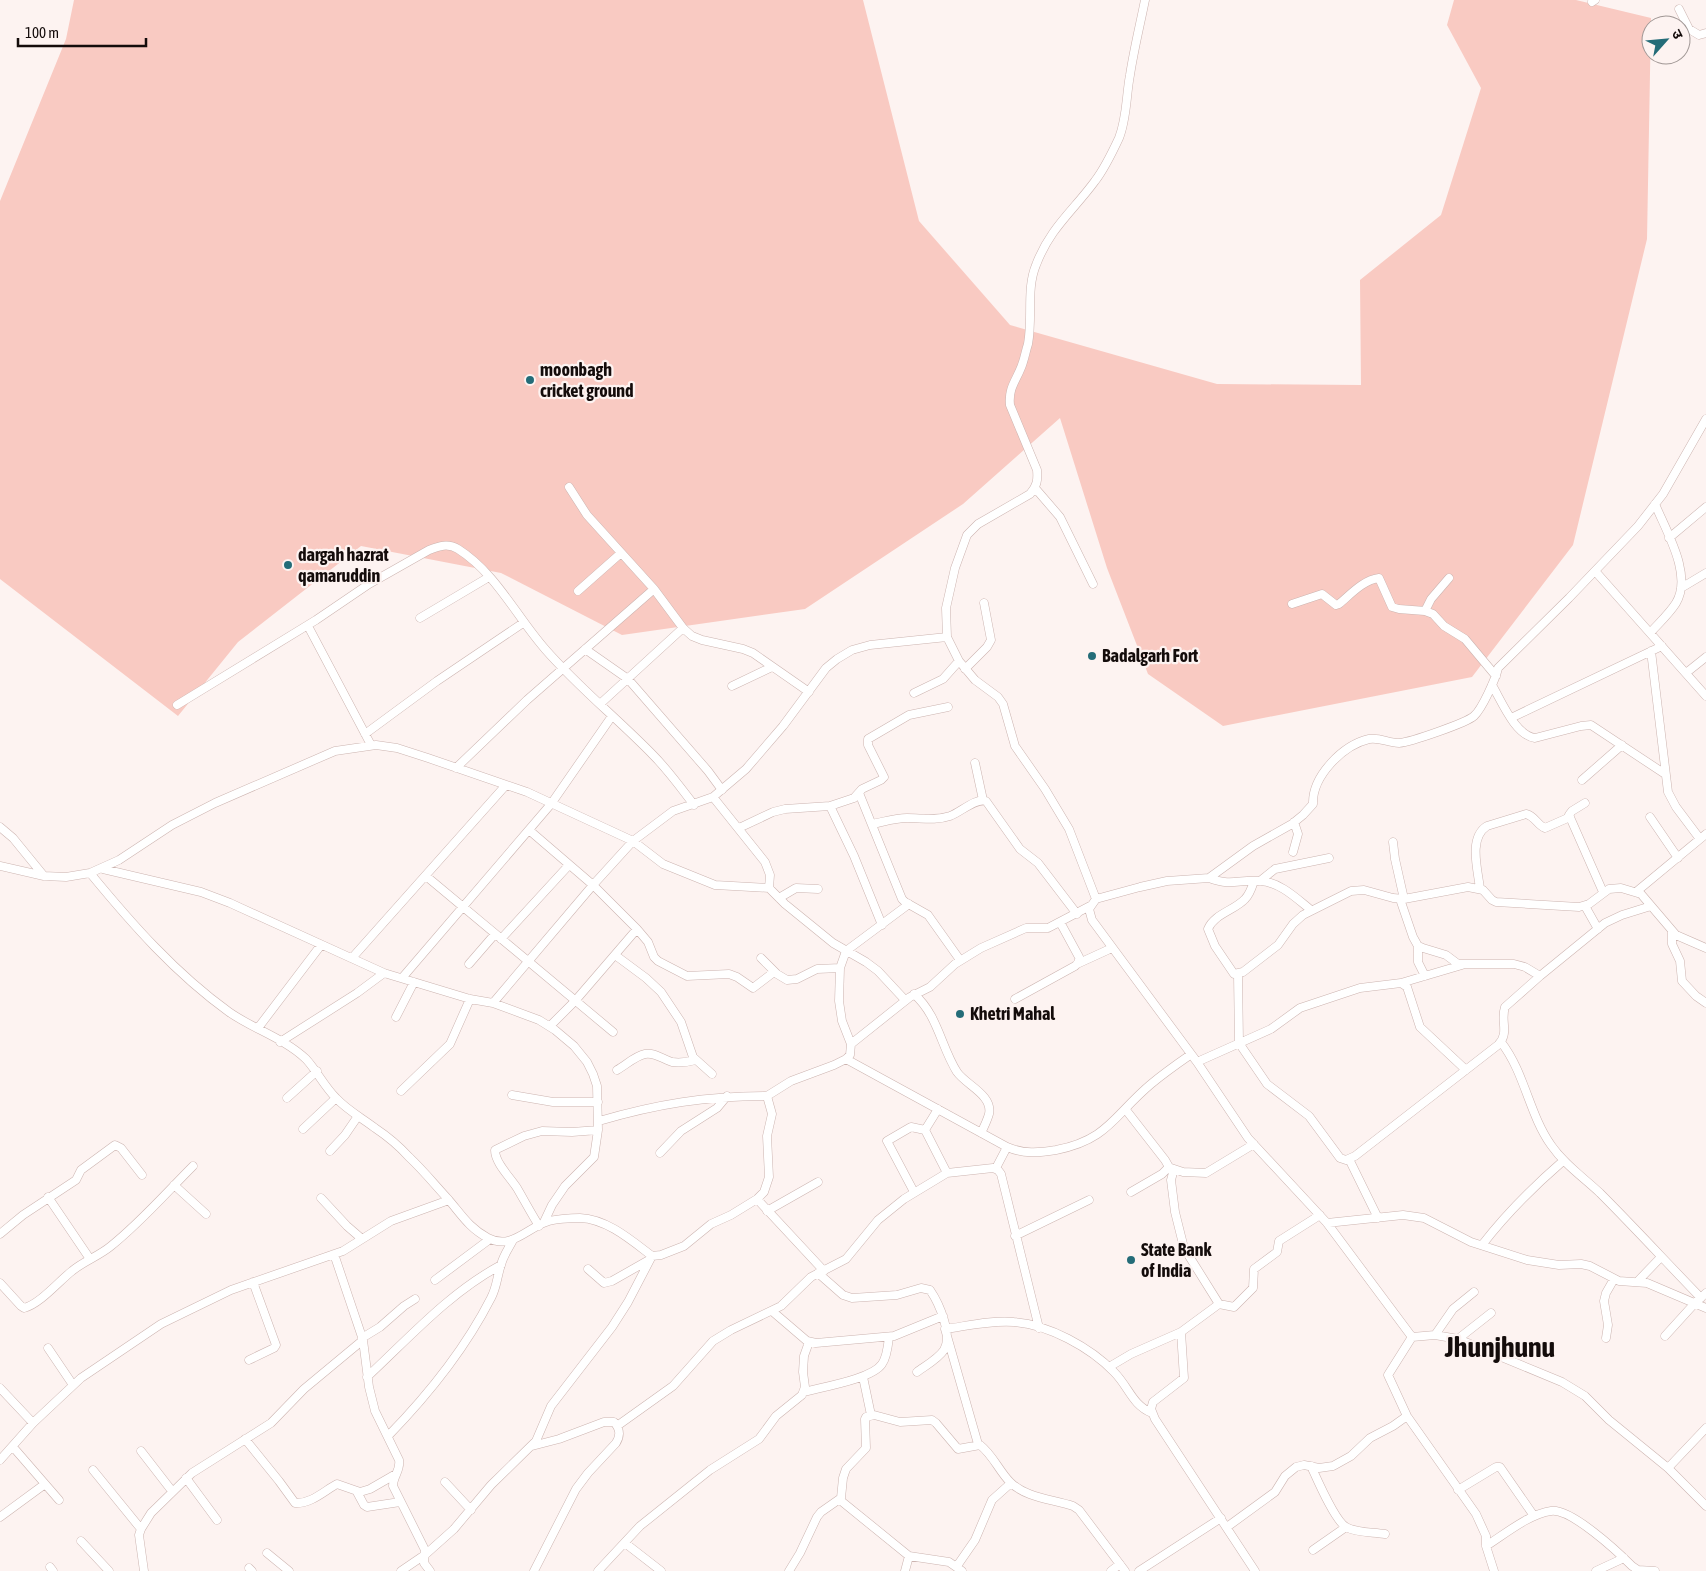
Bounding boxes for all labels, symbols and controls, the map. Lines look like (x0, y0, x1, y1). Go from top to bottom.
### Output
scale bar (18, 15, 145, 47)
north arrow (1641, 15, 1691, 65)
text: 100 m (25, 24, 59, 41)
text: उ (1669, 27, 1687, 42)
place label: moonbagh cricket ground (540, 359, 634, 401)
marker: moonbagh cricket ground (524, 374, 536, 386)
place label: dargah hazrat qamaruddin (298, 544, 390, 586)
marker: dargah hazrat qamaruddin (282, 559, 294, 571)
place label: Badalgarh Fort (1102, 645, 1199, 666)
marker: Badalgarh Fort (1086, 650, 1098, 662)
place label: Khetri Mahal (970, 1003, 1055, 1024)
marker: Khetri Mahal (954, 1008, 966, 1020)
place label: State Bank of India (1141, 1239, 1212, 1281)
marker: State Bank of India (1125, 1254, 1137, 1266)
district label: Jhunjhunu (1444, 1331, 1555, 1363)

